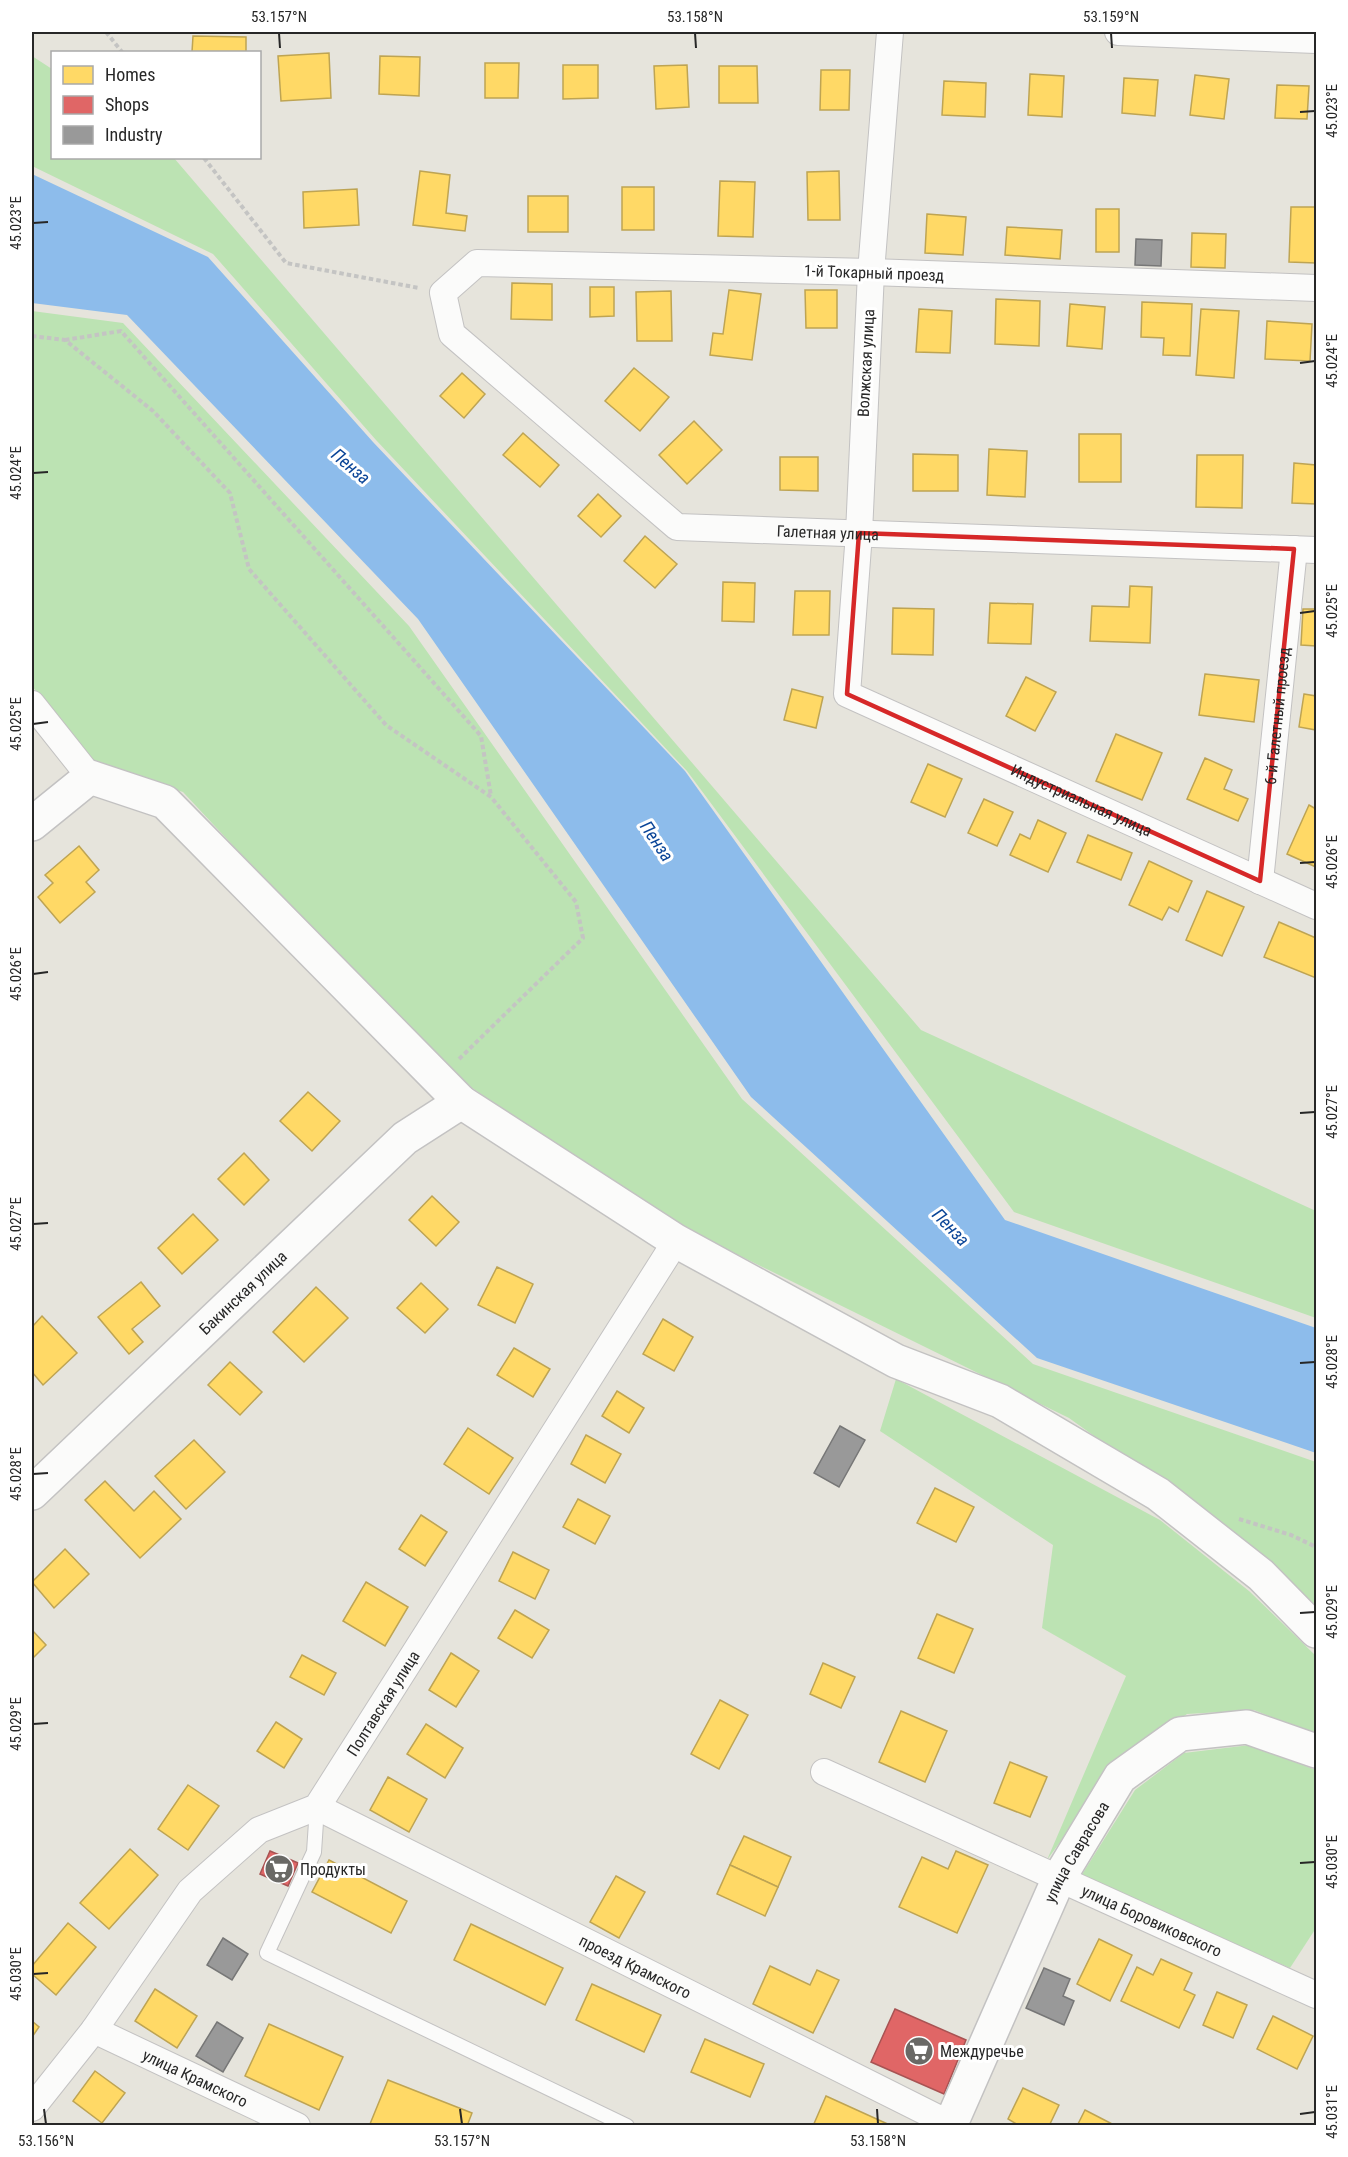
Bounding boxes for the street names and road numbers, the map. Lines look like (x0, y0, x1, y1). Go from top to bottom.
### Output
street label: 1-й Токарный проезд (804, 261, 945, 285)
street label: Волжская улица (854, 309, 878, 417)
street label: Галетная улица (776, 521, 879, 544)
street label: 6-й Галетный проезд (1260, 646, 1293, 786)
street label: Индустриальная улица (1008, 760, 1155, 840)
street label: Бакинская улица (195, 1246, 290, 1338)
street label: Полтавская улица (342, 1647, 423, 1759)
street label: улица Саврасова (1040, 1798, 1113, 1906)
street label: улица Боровиковского (1079, 1881, 1225, 1961)
street label: проезд Крамского (576, 1930, 694, 2002)
street label: улица Крамского (140, 2045, 251, 2111)

